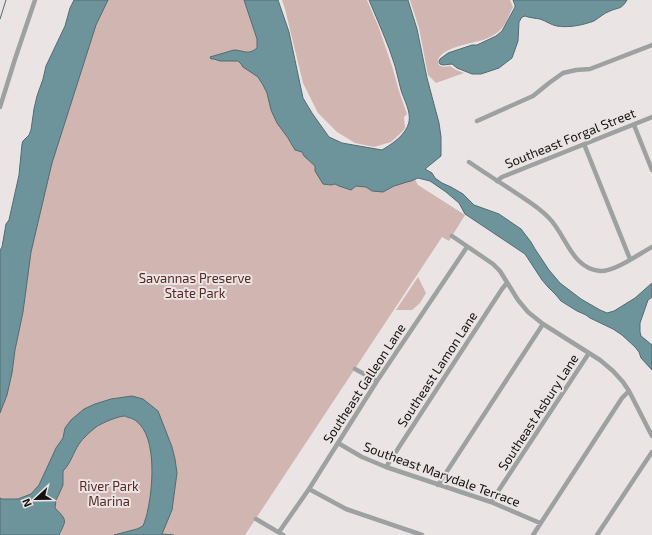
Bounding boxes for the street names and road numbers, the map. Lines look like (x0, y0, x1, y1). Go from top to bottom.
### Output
street label: Southeast Forgal Street (502, 104, 638, 172)
street label: Southeast Lamon Lane (394, 308, 480, 430)
street label: Southeast Galleon Lane (319, 320, 409, 446)
street label: Southeast Asbury Lane (494, 351, 582, 473)
street label: Southeast Marydale Terrace (361, 438, 523, 510)

